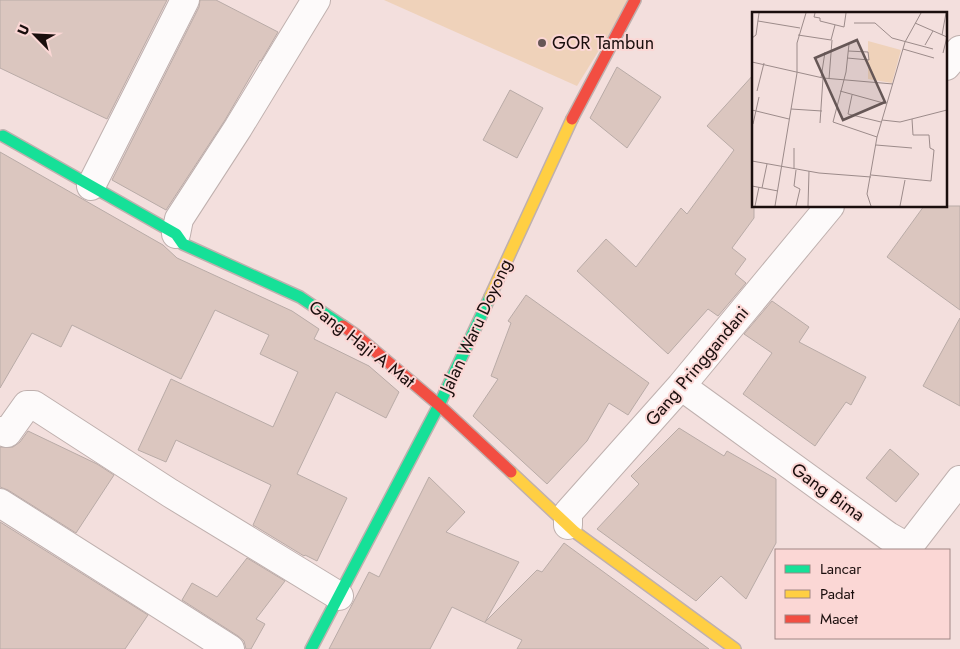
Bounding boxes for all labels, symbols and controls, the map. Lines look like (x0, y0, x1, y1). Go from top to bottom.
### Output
north arrow (10, 10, 60, 60)
inset map (752, 12, 948, 208)
text: U (12, 21, 34, 38)
place label: GOR Tambun (552, 30, 654, 56)
marker: GOR Tambun (536, 37, 548, 49)
street label: Jalan Waru Doyong (433, 255, 518, 399)
street label: Gang Haji A Mat (303, 294, 421, 394)
street label: Gang Pringgandani (639, 300, 755, 432)
street label: Gang Bima (786, 456, 870, 528)
legend (775, 549, 950, 639)
text: Lancar (820, 558, 862, 580)
text: Padat (820, 583, 855, 605)
text: Macet (820, 608, 858, 630)

